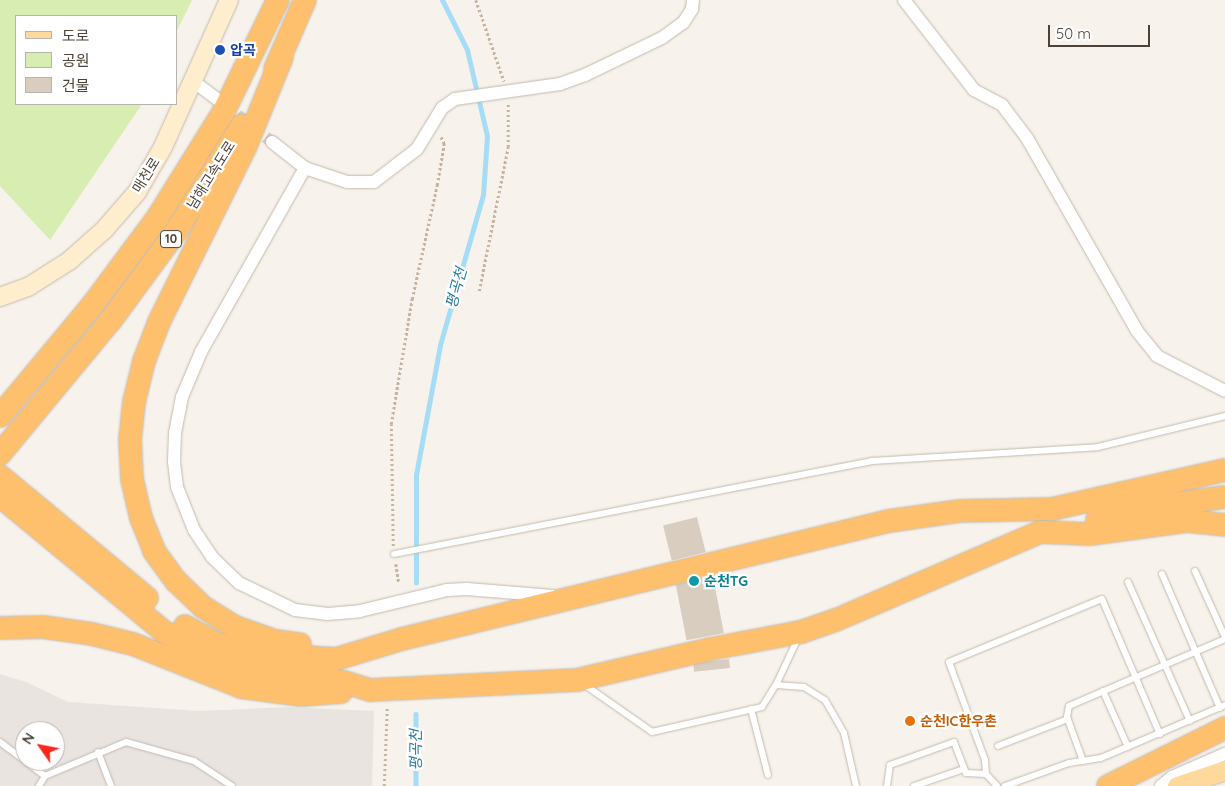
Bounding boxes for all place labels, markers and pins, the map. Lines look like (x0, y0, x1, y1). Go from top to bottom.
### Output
place label: 압곡 (230, 42, 256, 58)
marker: 압곡 (214, 44, 226, 56)
place label: 순천TG (704, 573, 748, 589)
marker: 순천TG (688, 575, 700, 587)
place label: 순천IC한우촌 (920, 713, 997, 729)
marker: 순천IC한우촌 (904, 715, 916, 727)

